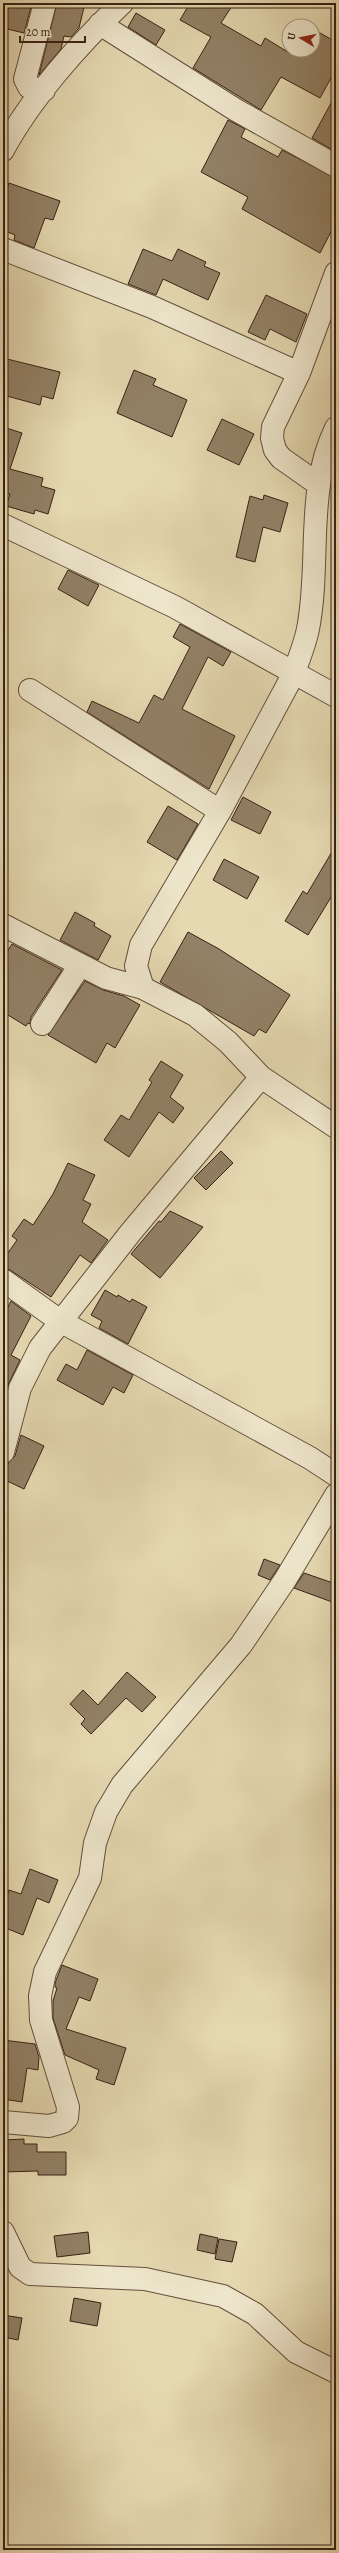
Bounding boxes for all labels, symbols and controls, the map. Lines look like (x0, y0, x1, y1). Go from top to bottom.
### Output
scale bar (20, 18, 85, 44)
north arrow (281, 18, 321, 58)
text: 20 m (26, 24, 50, 40)
text: U (284, 31, 300, 41)

